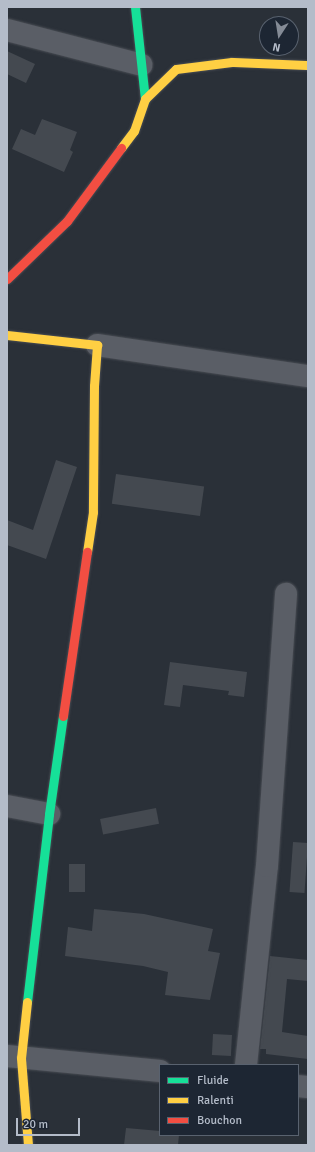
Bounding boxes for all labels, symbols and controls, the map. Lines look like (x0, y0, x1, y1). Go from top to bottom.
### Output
north arrow (259, 16, 299, 56)
text: N (272, 40, 282, 54)
legend (159, 1064, 299, 1136)
text: Fluide (197, 1073, 229, 1088)
text: Ralenti (197, 1093, 234, 1108)
scale bar (18, 1110, 82, 1136)
text: Bouchon (197, 1113, 242, 1128)
text: 20 m (23, 1117, 48, 1132)

